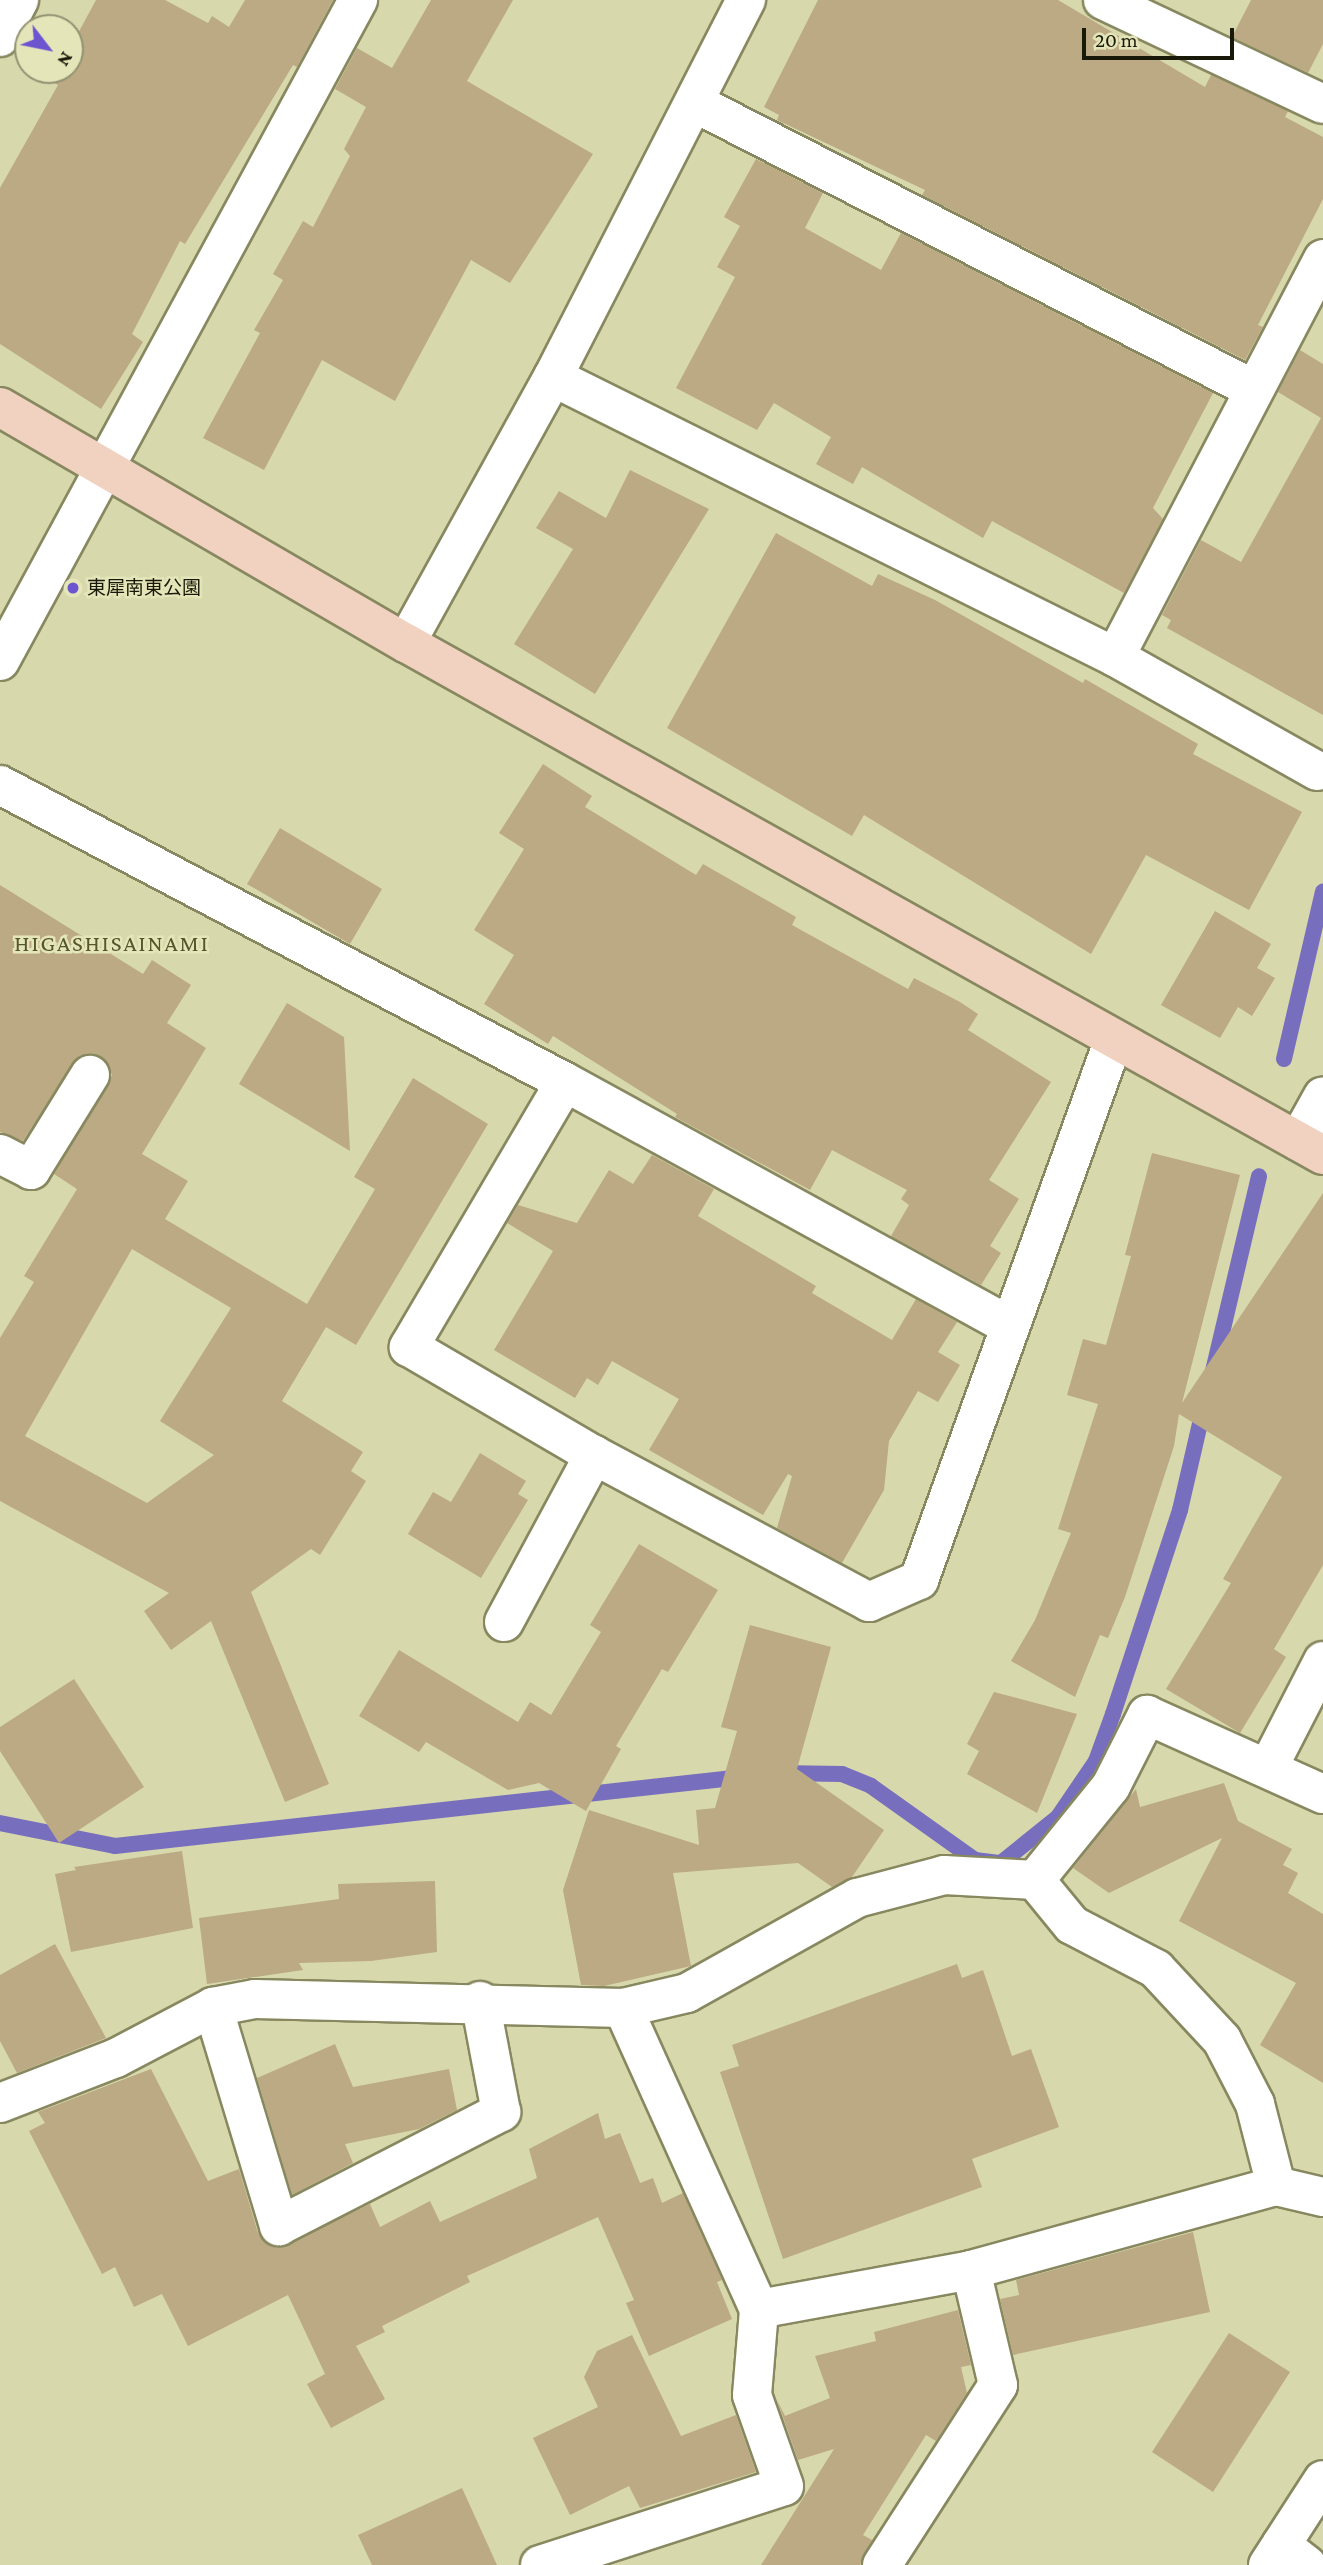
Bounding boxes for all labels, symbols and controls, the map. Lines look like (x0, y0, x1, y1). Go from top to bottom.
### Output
north arrow (14, 14, 84, 84)
scale bar (1085, 14, 1237, 58)
text: 20 m (1095, 28, 1138, 52)
text: N (53, 48, 78, 70)
place label: 東犀南東公園 (87, 577, 201, 599)
marker: 東犀南東公園 (65, 580, 81, 596)
district label: HIGASHISAINAMI (16, 929, 208, 957)

